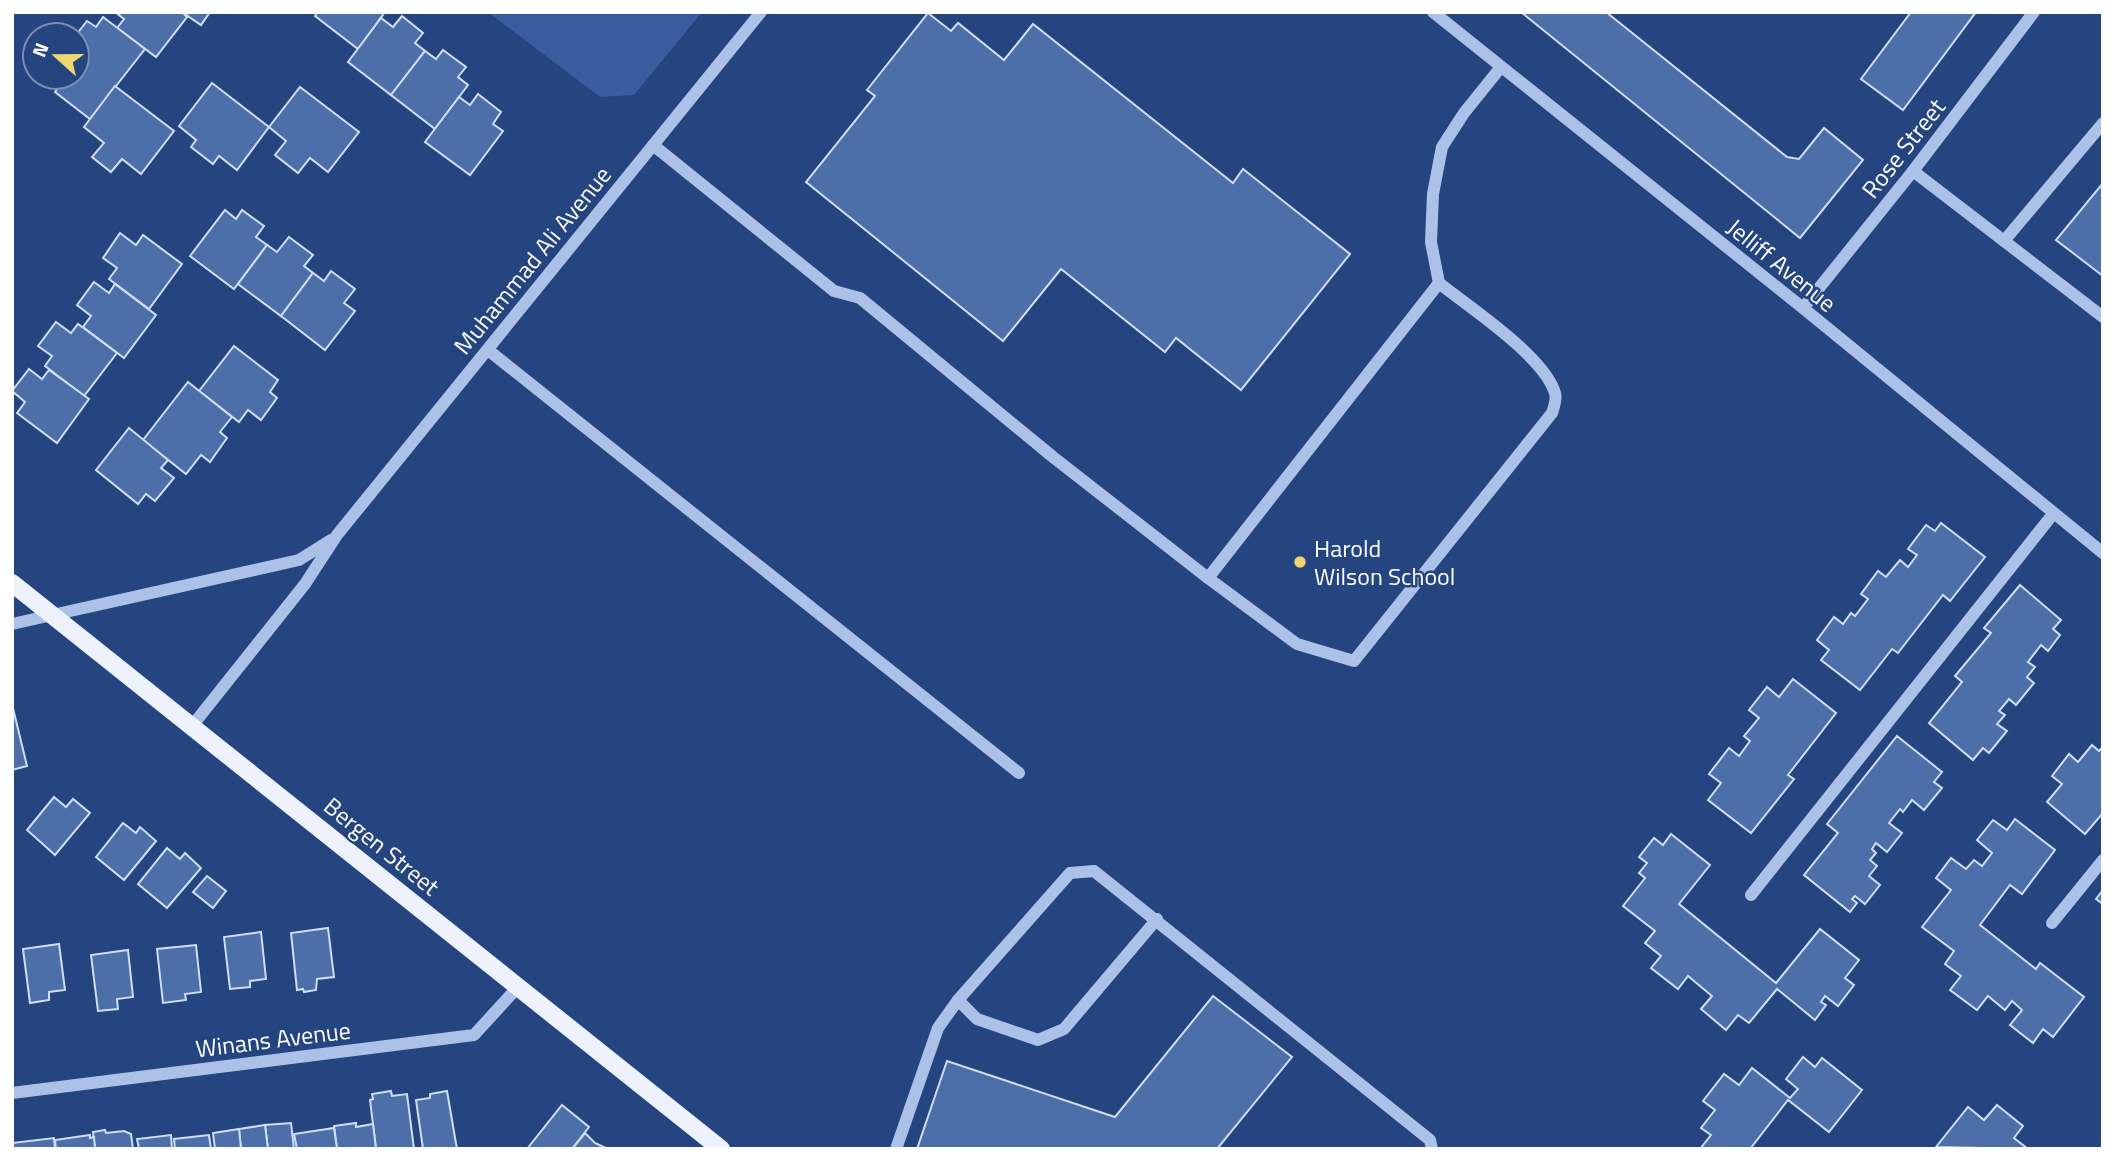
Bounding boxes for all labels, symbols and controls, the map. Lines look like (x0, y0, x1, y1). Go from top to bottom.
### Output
north arrow (21, 21, 91, 91)
text: N (24, 38, 56, 61)
street label: Rose Street (1853, 90, 1954, 205)
street label: Muhammad Ali Avenue (445, 158, 619, 362)
street label: Jelliff Avenue (1720, 210, 1844, 320)
place label: Harold Wilson School (1314, 530, 1455, 594)
marker: Harold Wilson School (1292, 554, 1308, 570)
street label: Bergen Street (316, 788, 448, 904)
street label: Winans Avenue (193, 1012, 353, 1066)

